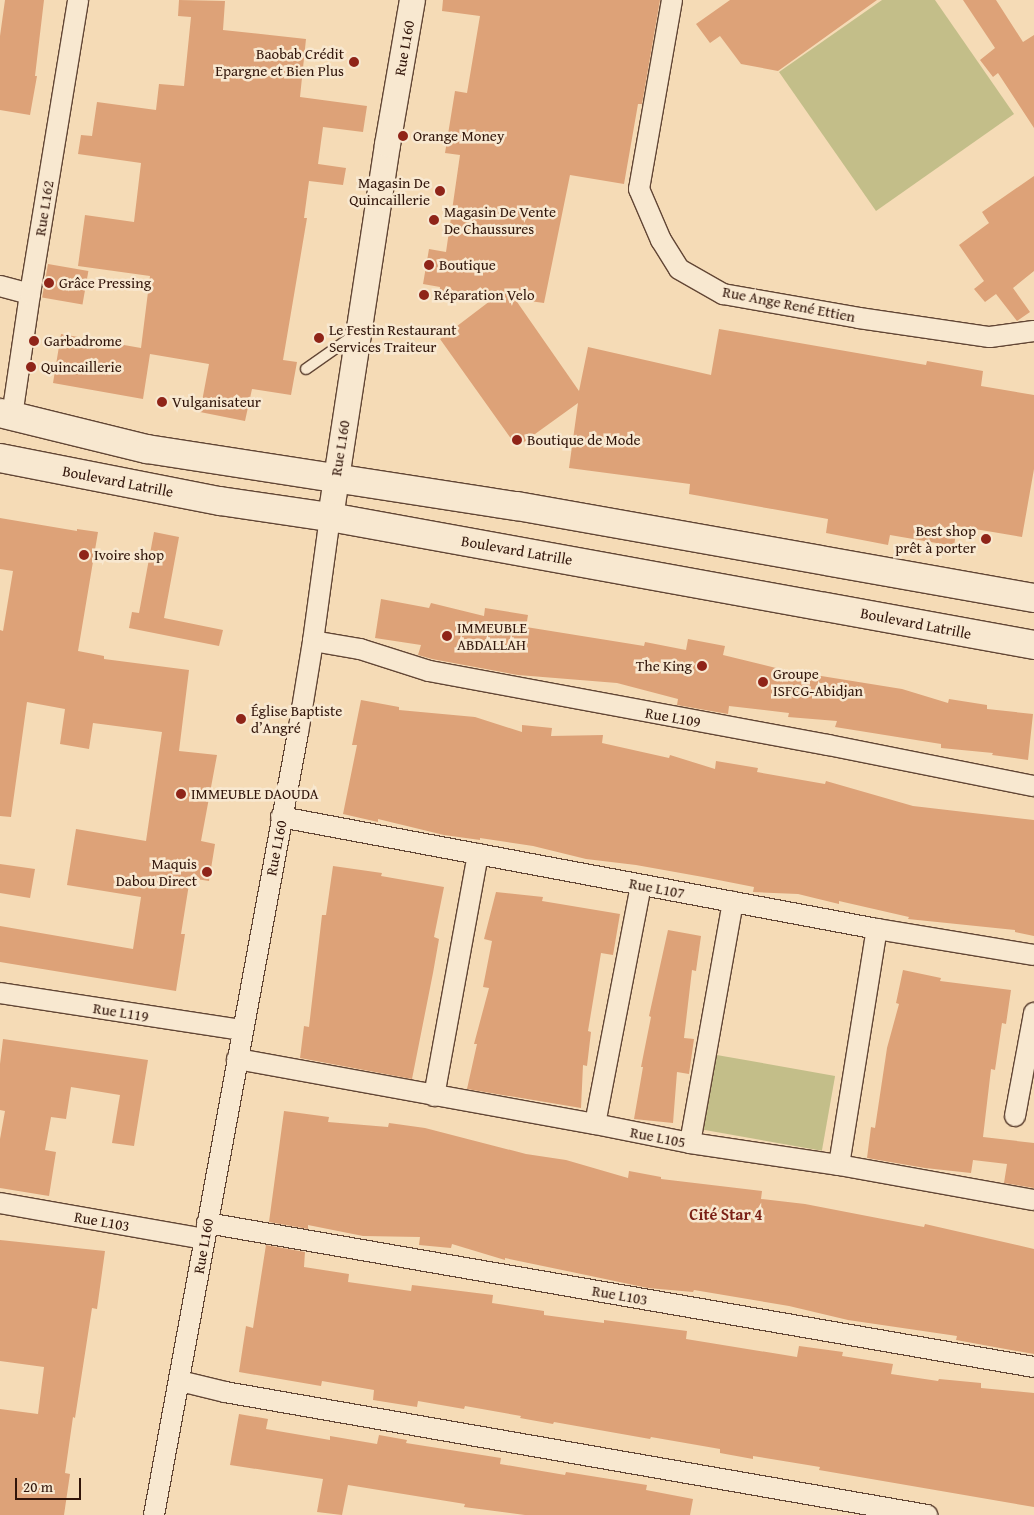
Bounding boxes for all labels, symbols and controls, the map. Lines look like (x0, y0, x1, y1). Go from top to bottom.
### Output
street label: Rue L160 (390, 19, 418, 77)
place label: Baobab Crédit Epargne et Bien Plus (215, 44, 344, 79)
marker: Baobab Crédit Epargne et Bien Plus (348, 56, 360, 68)
place label: Orange Money (413, 127, 504, 145)
marker: Orange Money (397, 130, 409, 142)
place label: Magasin De Quincaillerie (349, 173, 430, 208)
street label: Rue L162 (31, 179, 57, 237)
marker: Magasin De Quincaillerie (434, 185, 446, 197)
place label: Magasin De Vente De Chaussures (444, 202, 556, 237)
marker: Magasin De Vente De Chaussures (428, 214, 440, 226)
place label: Boutique (439, 256, 496, 274)
marker: Boutique (423, 259, 435, 271)
place label: Grâce Pressing (59, 274, 151, 292)
marker: Grâce Pressing (43, 277, 55, 289)
street label: Rue Ange René Ettien (721, 282, 857, 326)
place label: Réparation Velo (434, 286, 535, 304)
marker: Réparation Velo (418, 289, 430, 301)
place label: Le Festin Restaurant Services Traiteur (329, 320, 457, 355)
place label: Garbadrome (44, 332, 122, 350)
marker: Le Festin Restaurant Services Traiteur (313, 332, 325, 344)
marker: Garbadrome (28, 335, 40, 347)
place label: Quincaillerie (41, 358, 122, 376)
marker: Quincaillerie (25, 361, 37, 373)
place label: Vulganisateur (172, 393, 261, 411)
marker: Vulganisateur (156, 396, 168, 408)
street label: Rue L160 (327, 419, 353, 477)
place label: Boutique de Mode (527, 431, 640, 449)
marker: Boutique de Mode (511, 434, 523, 446)
street label: Boulevard Latrille (61, 461, 175, 501)
place label: Best shop prêt à porter (895, 521, 976, 556)
street label: Boulevard Latrille (460, 531, 574, 569)
marker: Best shop prêt à porter (980, 533, 992, 545)
place label: Ivoire shop (94, 546, 164, 564)
marker: Ivoire shop (78, 549, 90, 561)
street label: Boulevard Latrille (859, 603, 973, 643)
place label: IMMEUBLE ABDALLAH (457, 618, 527, 653)
marker: IMMEUBLE ABDALLAH (441, 630, 453, 642)
place label: The King (636, 657, 692, 675)
marker: The King (696, 660, 708, 672)
place label: Groupe ISFCG-Abidjan (773, 664, 863, 699)
marker: Groupe ISFCG-Abidjan (757, 676, 769, 688)
place label: Église Baptiste d’Angré (251, 701, 342, 736)
street label: Rue L109 (644, 703, 702, 731)
marker: Église Baptiste d’Angré (235, 713, 247, 725)
place label: IMMEUBLE DAOUDA (191, 785, 319, 803)
marker: IMMEUBLE DAOUDA (175, 788, 187, 800)
street label: Rue L160 (262, 819, 290, 877)
place label: Maquis Dabou Direct (116, 854, 197, 889)
marker: Maquis Dabou Direct (201, 866, 213, 878)
street label: Rue L107 (628, 874, 686, 902)
street label: Rue L119 (92, 999, 150, 1025)
street label: Rue L105 (629, 1123, 687, 1151)
district label: Cité Star 4 (689, 1204, 763, 1224)
street label: Rue L103 (73, 1207, 131, 1235)
street label: Rue L160 (189, 1217, 217, 1275)
street label: Rue L103 (591, 1281, 649, 1309)
scale bar (18, 1468, 84, 1500)
text: 20 m (23, 1476, 53, 1497)

